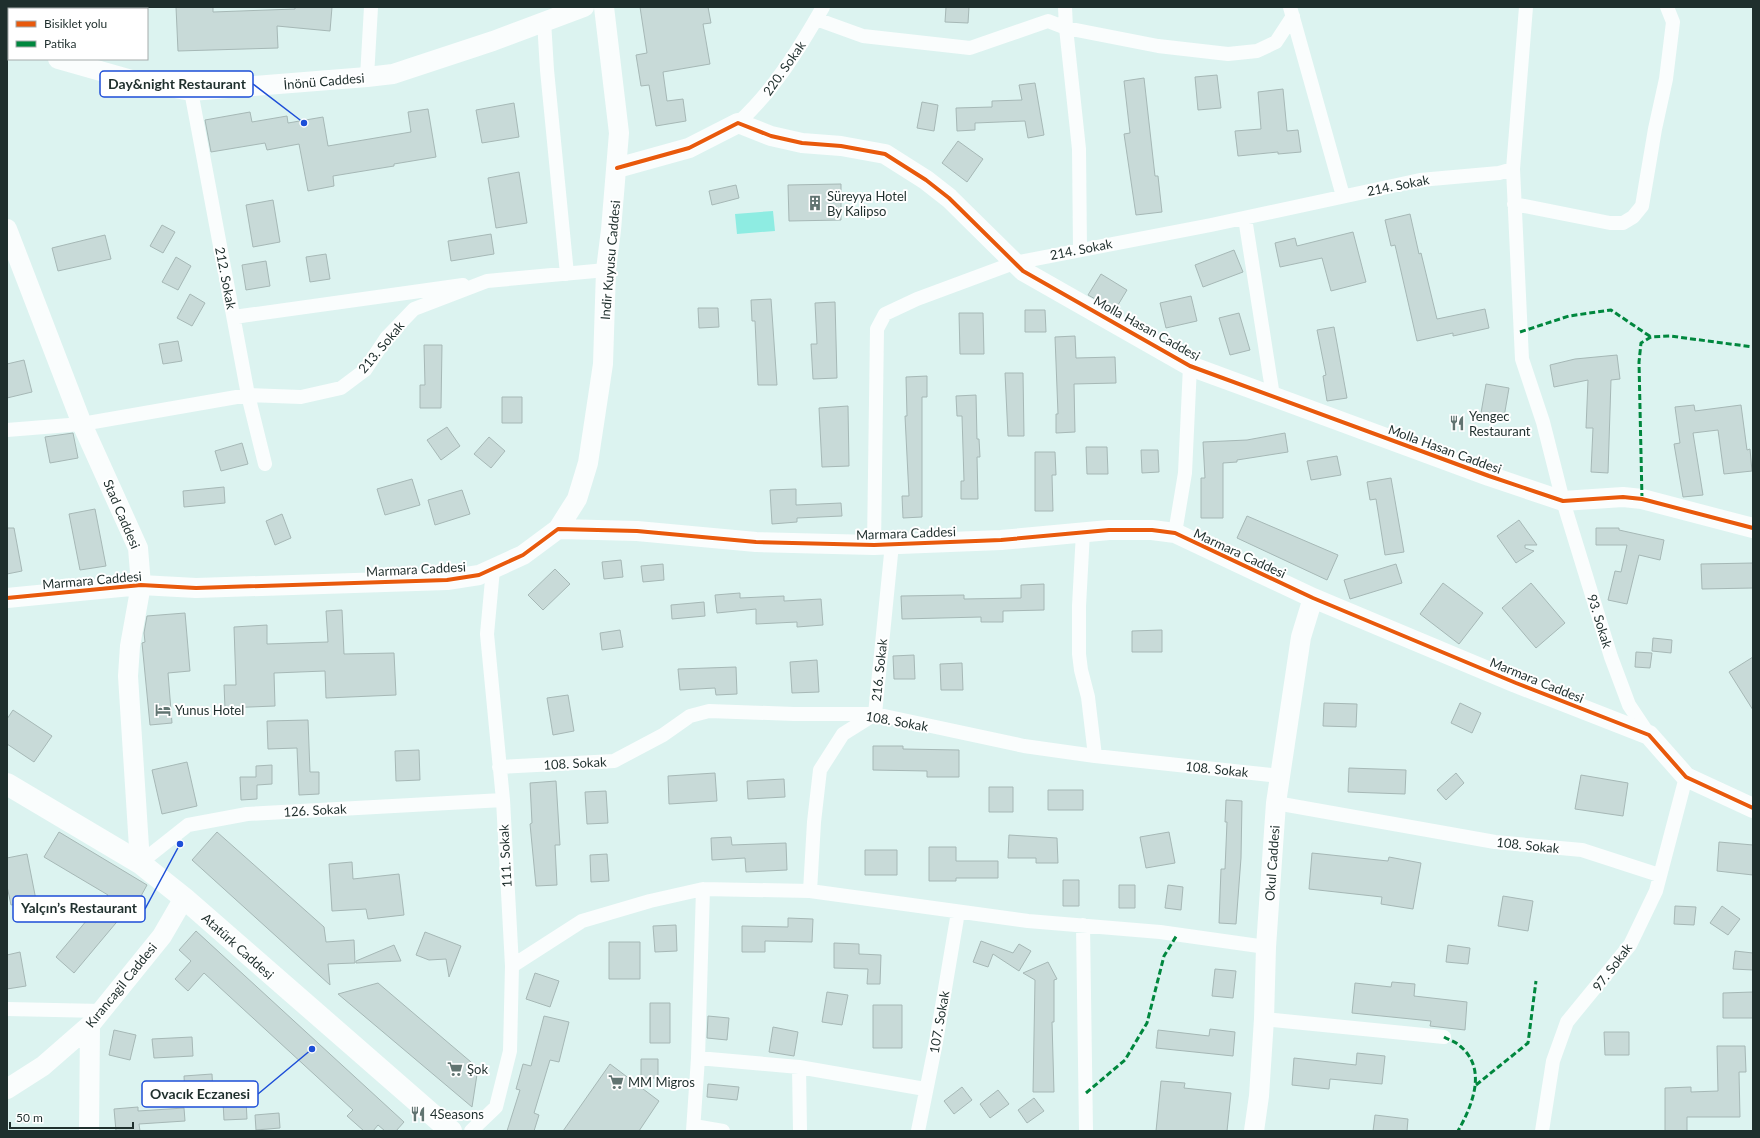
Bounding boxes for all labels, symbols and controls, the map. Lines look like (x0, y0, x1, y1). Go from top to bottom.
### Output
legend (8, 8, 148, 60)
text: Bisiklet yolu (44, 16, 107, 31)
text: Patika (44, 36, 76, 51)
street label: 220. Sokak (759, 37, 809, 98)
street label: İnönü Caddesi (283, 69, 365, 93)
callout: Day&night Restaurant (100, 71, 253, 97)
text: Day&night Restaurant (108, 75, 247, 92)
street label: 214. Sokak (1366, 171, 1431, 199)
place label: Süreyya Hotel By Kalipso (827, 188, 907, 219)
building icon: Süreyya Hotel By Kalipso (806, 194, 824, 212)
street label: Indir Kuyusu Caddesi (597, 200, 623, 320)
street label: 214. Sokak (1049, 235, 1114, 263)
street label: 212. Sokak (212, 246, 240, 311)
street label: Molla Hasan Caddesi (1091, 292, 1203, 364)
street label: 213. Sokak (355, 317, 408, 376)
place label: Yengec Restaurant (1469, 408, 1531, 439)
restaurant icon: Yengec Restaurant (1448, 414, 1466, 432)
street label: Molla Hasan Caddesi (1386, 421, 1504, 477)
street label: Stad Caddesi (100, 477, 144, 551)
street label: Marmara Caddesi (856, 523, 956, 543)
street label: Marmara Caddesi (1191, 525, 1289, 581)
street label: Marmara Caddesi (366, 558, 466, 580)
street label: Marmara Caddesi (42, 568, 142, 592)
street label: 93. Sokak (1584, 592, 1616, 650)
street label: 216. Sokak (868, 637, 890, 702)
street label: Marmara Caddesi (1488, 654, 1586, 706)
hotel icon: Yunus Hotel (154, 701, 172, 719)
place label: Yunus Hotel (175, 702, 244, 718)
street label: 108. Sokak (865, 708, 930, 734)
street label: 108. Sokak (543, 753, 607, 773)
street label: 108. Sokak (1185, 758, 1250, 780)
street label: 126. Sokak (283, 800, 347, 820)
street label: 111. Sokak (495, 824, 515, 888)
street label: Okul Caddesi (1261, 825, 1283, 901)
street label: 108. Sokak (1496, 834, 1561, 856)
callout: Yalçın’s Restaurant (13, 896, 145, 922)
text: Yalçın’s Restaurant (20, 899, 138, 916)
street label: Atatürk Caddesi (199, 909, 277, 983)
street label: Kırancagil Caddesi (82, 939, 160, 1031)
street label: 97. Sokak (1589, 940, 1635, 994)
street label: 107. Sokak (926, 989, 952, 1054)
supermarket icon: Şok (446, 1060, 464, 1078)
place label: Şok (467, 1061, 488, 1077)
supermarket icon: MM Migros (607, 1073, 625, 1091)
place label: MM Migros (628, 1074, 695, 1090)
callout: Ovacık Eczanesi (142, 1081, 258, 1107)
text: Ovacık Eczanesi (150, 1085, 250, 1102)
scale bar (10, 1104, 133, 1130)
restaurant icon: 4Seasons (409, 1105, 427, 1123)
place label: 4Seasons (430, 1106, 484, 1122)
text: 50 m (16, 1110, 43, 1125)

